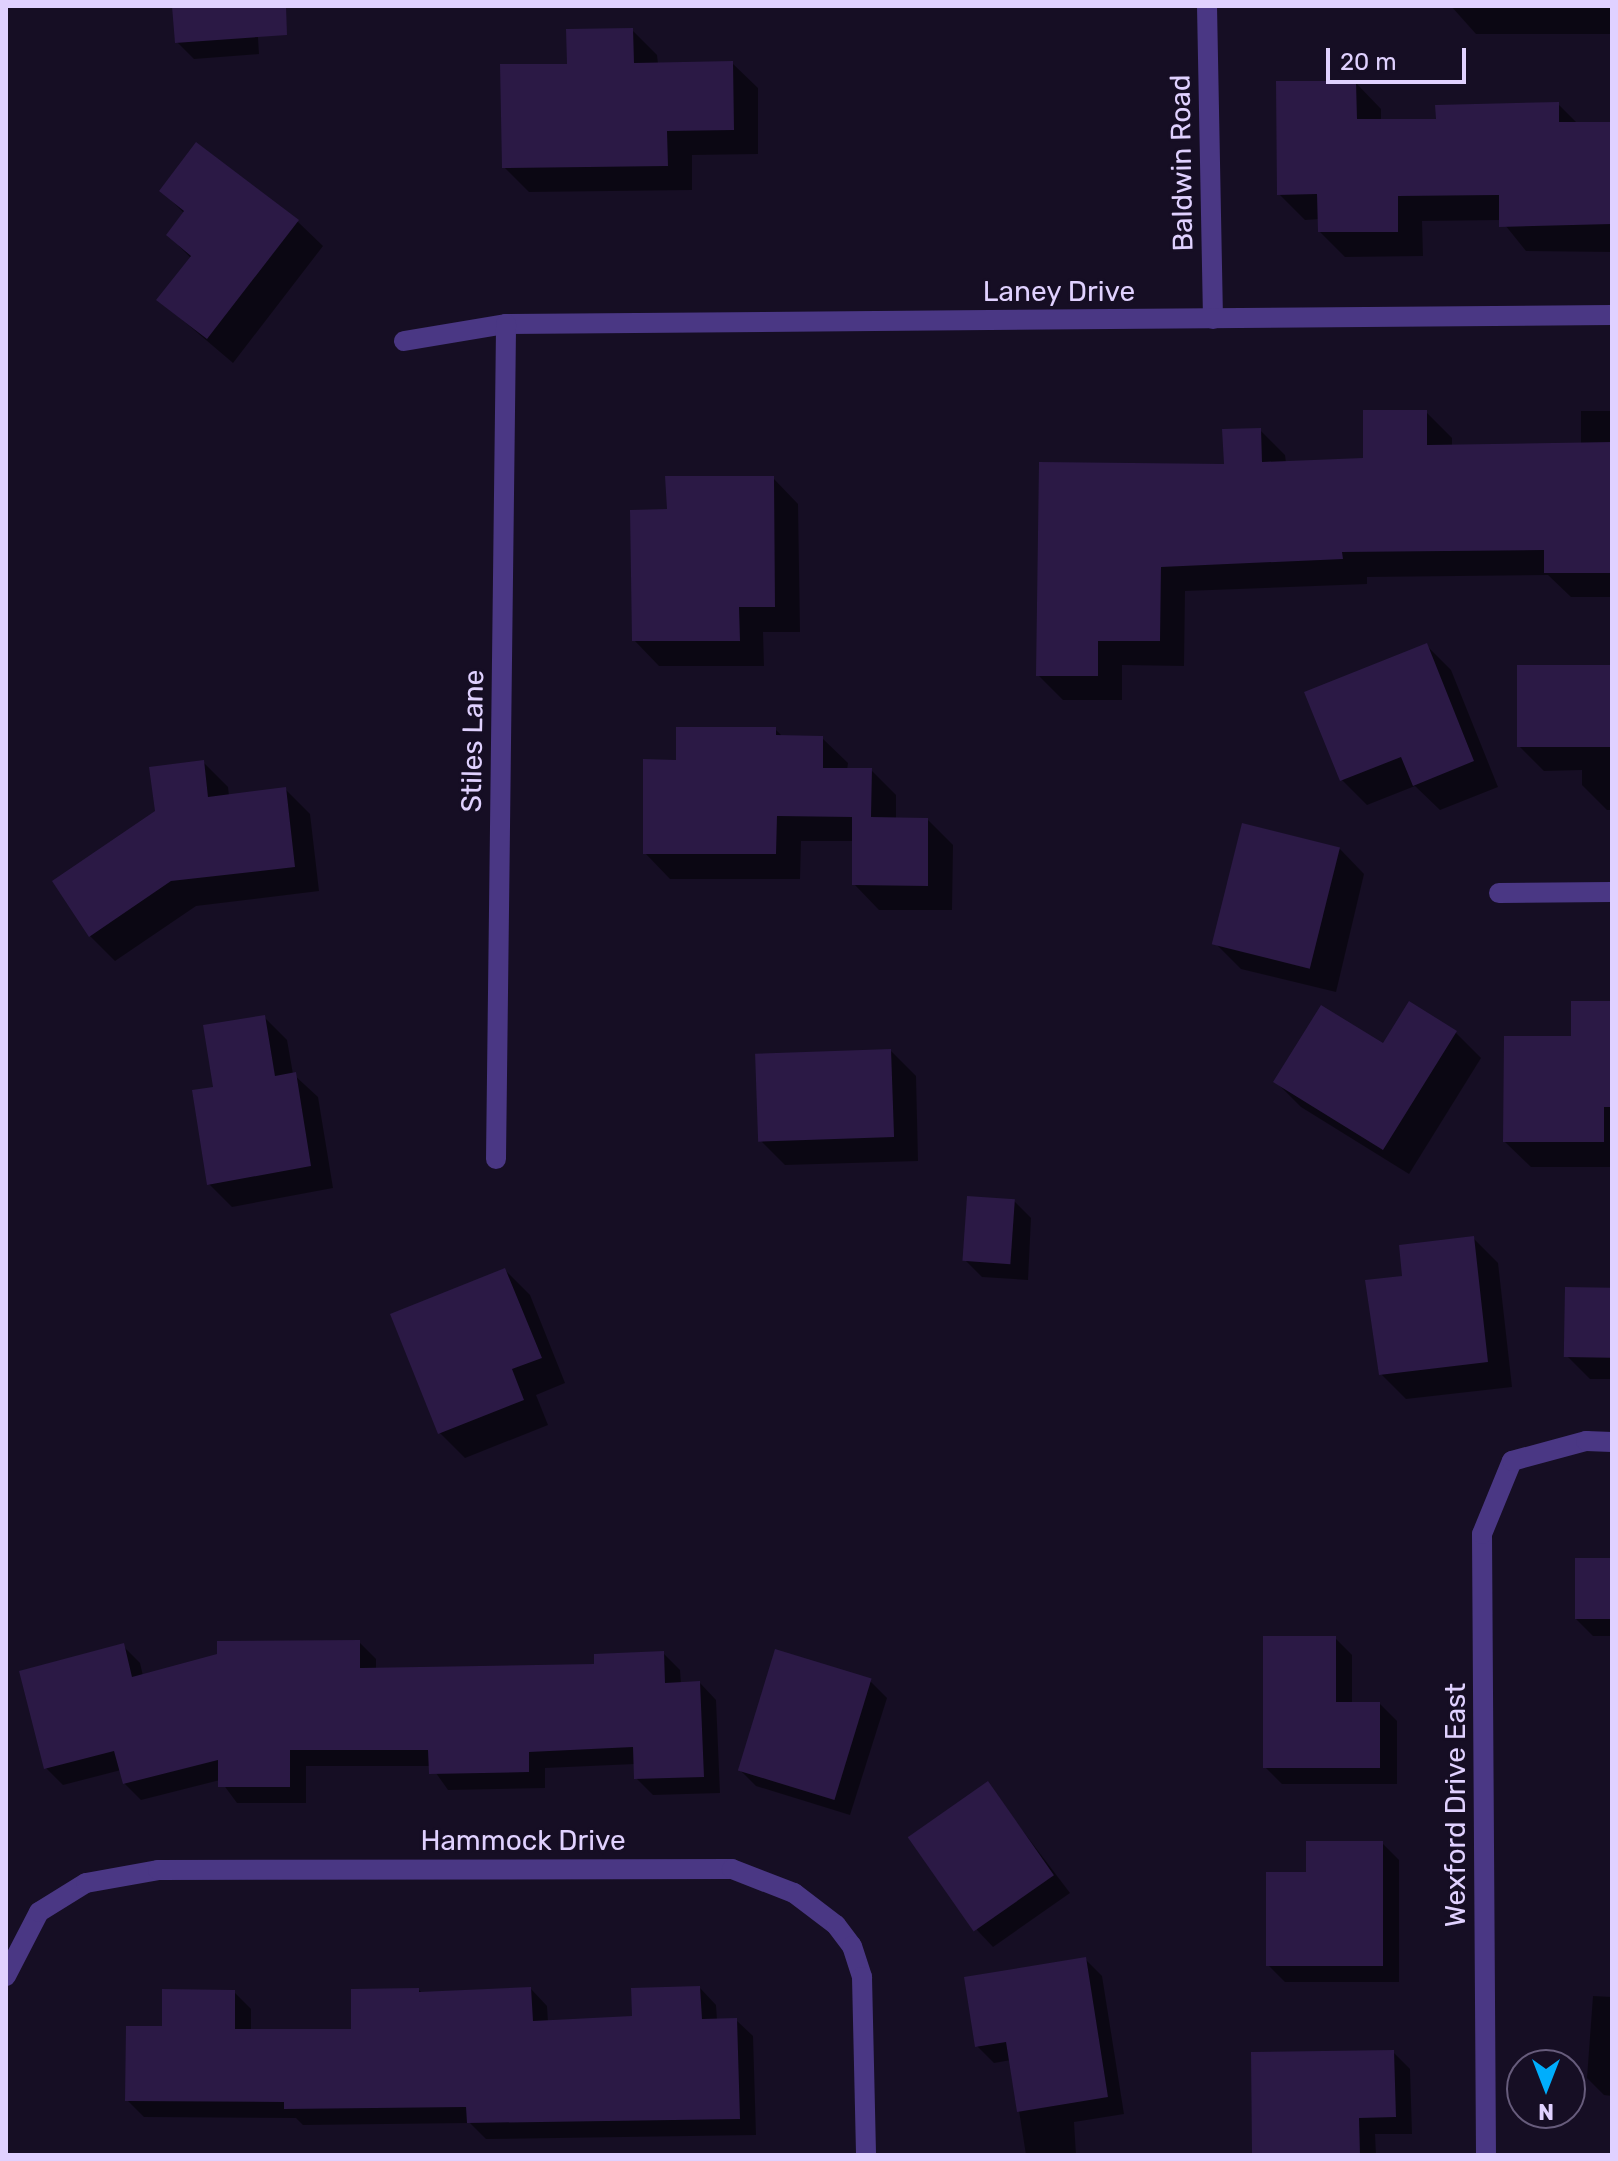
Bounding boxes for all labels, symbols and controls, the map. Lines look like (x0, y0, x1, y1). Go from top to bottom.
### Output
scale bar (1330, 32, 1470, 82)
text: 20 m (1340, 48, 1397, 76)
street label: Baldwin Road (1164, 74, 1200, 252)
street label: Laney Drive (982, 275, 1136, 309)
street label: Stiles Lane (455, 669, 491, 813)
street label: Wexford Drive East (1439, 1683, 1473, 1927)
street label: Hammock Drive (420, 1824, 626, 1858)
north arrow (1506, 2049, 1586, 2129)
text: N (1538, 2098, 1554, 2125)

